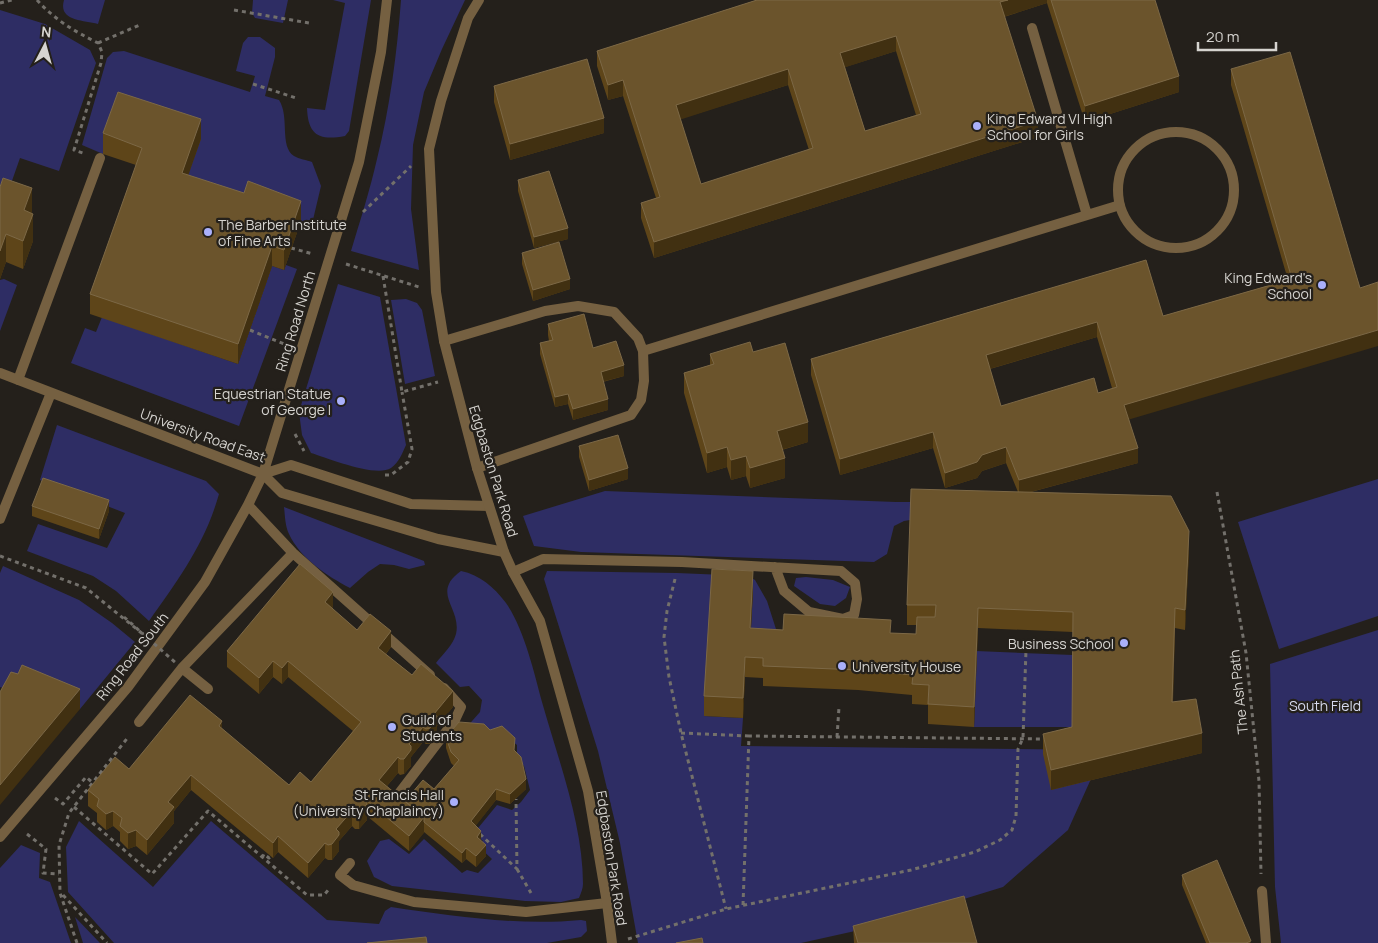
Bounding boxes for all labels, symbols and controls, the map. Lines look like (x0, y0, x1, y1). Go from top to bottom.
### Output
north arrow (20, 20, 70, 70)
scale bar (1198, 20, 1276, 52)
text: N (40, 22, 52, 42)
text: 20 m (1206, 26, 1239, 47)
place label: King Edward VI High School for Girls (987, 109, 1112, 144)
marker: King Edward VI High School for Girls (971, 120, 983, 132)
place label: The Barber Institute of Fine Arts (218, 215, 347, 250)
marker: The Barber Institute of Fine Arts (202, 226, 214, 238)
street label: Ring Road North (271, 268, 319, 374)
place label: King Edward's School (1224, 268, 1312, 303)
marker: King Edward's School (1316, 279, 1328, 291)
place label: Equestrian Statue of George I (214, 384, 331, 419)
marker: Equestrian Statue of George I (335, 395, 347, 407)
street label: University Road East (138, 403, 269, 467)
street label: Edgbaston Park Road (465, 403, 523, 539)
street label: Ring Road South (92, 608, 172, 704)
place label: Business School (1008, 634, 1114, 653)
marker: Business School (1118, 637, 1130, 649)
street label: The Ash Path (1224, 649, 1252, 735)
place label: University House (852, 657, 961, 676)
marker: University House (836, 660, 848, 672)
park label: South Field (1289, 696, 1361, 715)
place label: Guild of Students (402, 710, 462, 745)
marker: Guild of Students (386, 721, 398, 733)
place label: St Francis Hall (University Chaplaincy) (293, 785, 444, 820)
street label: Edgbaston Park Road (592, 789, 632, 927)
marker: St Francis Hall (University Chaplaincy) (448, 796, 460, 808)

